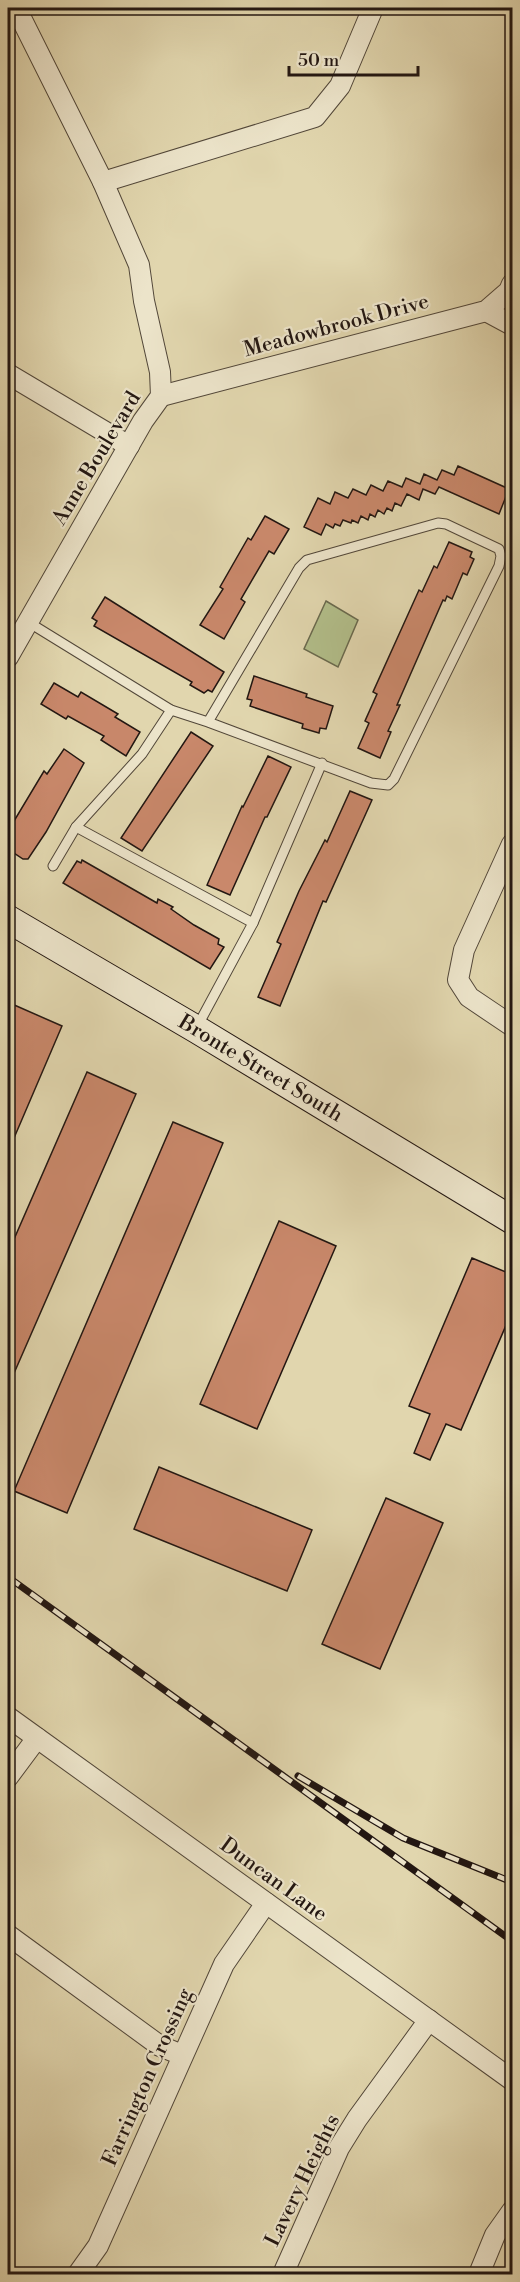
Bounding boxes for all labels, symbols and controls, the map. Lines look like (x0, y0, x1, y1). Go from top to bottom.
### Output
scale bar (289, 39, 418, 77)
text: 50 m (298, 49, 340, 72)
street label: Meadowbrook Drive (241, 289, 432, 363)
street label: Anne Boulevard (46, 387, 147, 531)
street label: Bronte Street South (173, 1009, 348, 1129)
street label: Duncan Lane (215, 1832, 332, 1928)
street label: Farrington Crossing (97, 1984, 199, 2170)
street label: Lavery Heights (260, 2110, 346, 2251)

